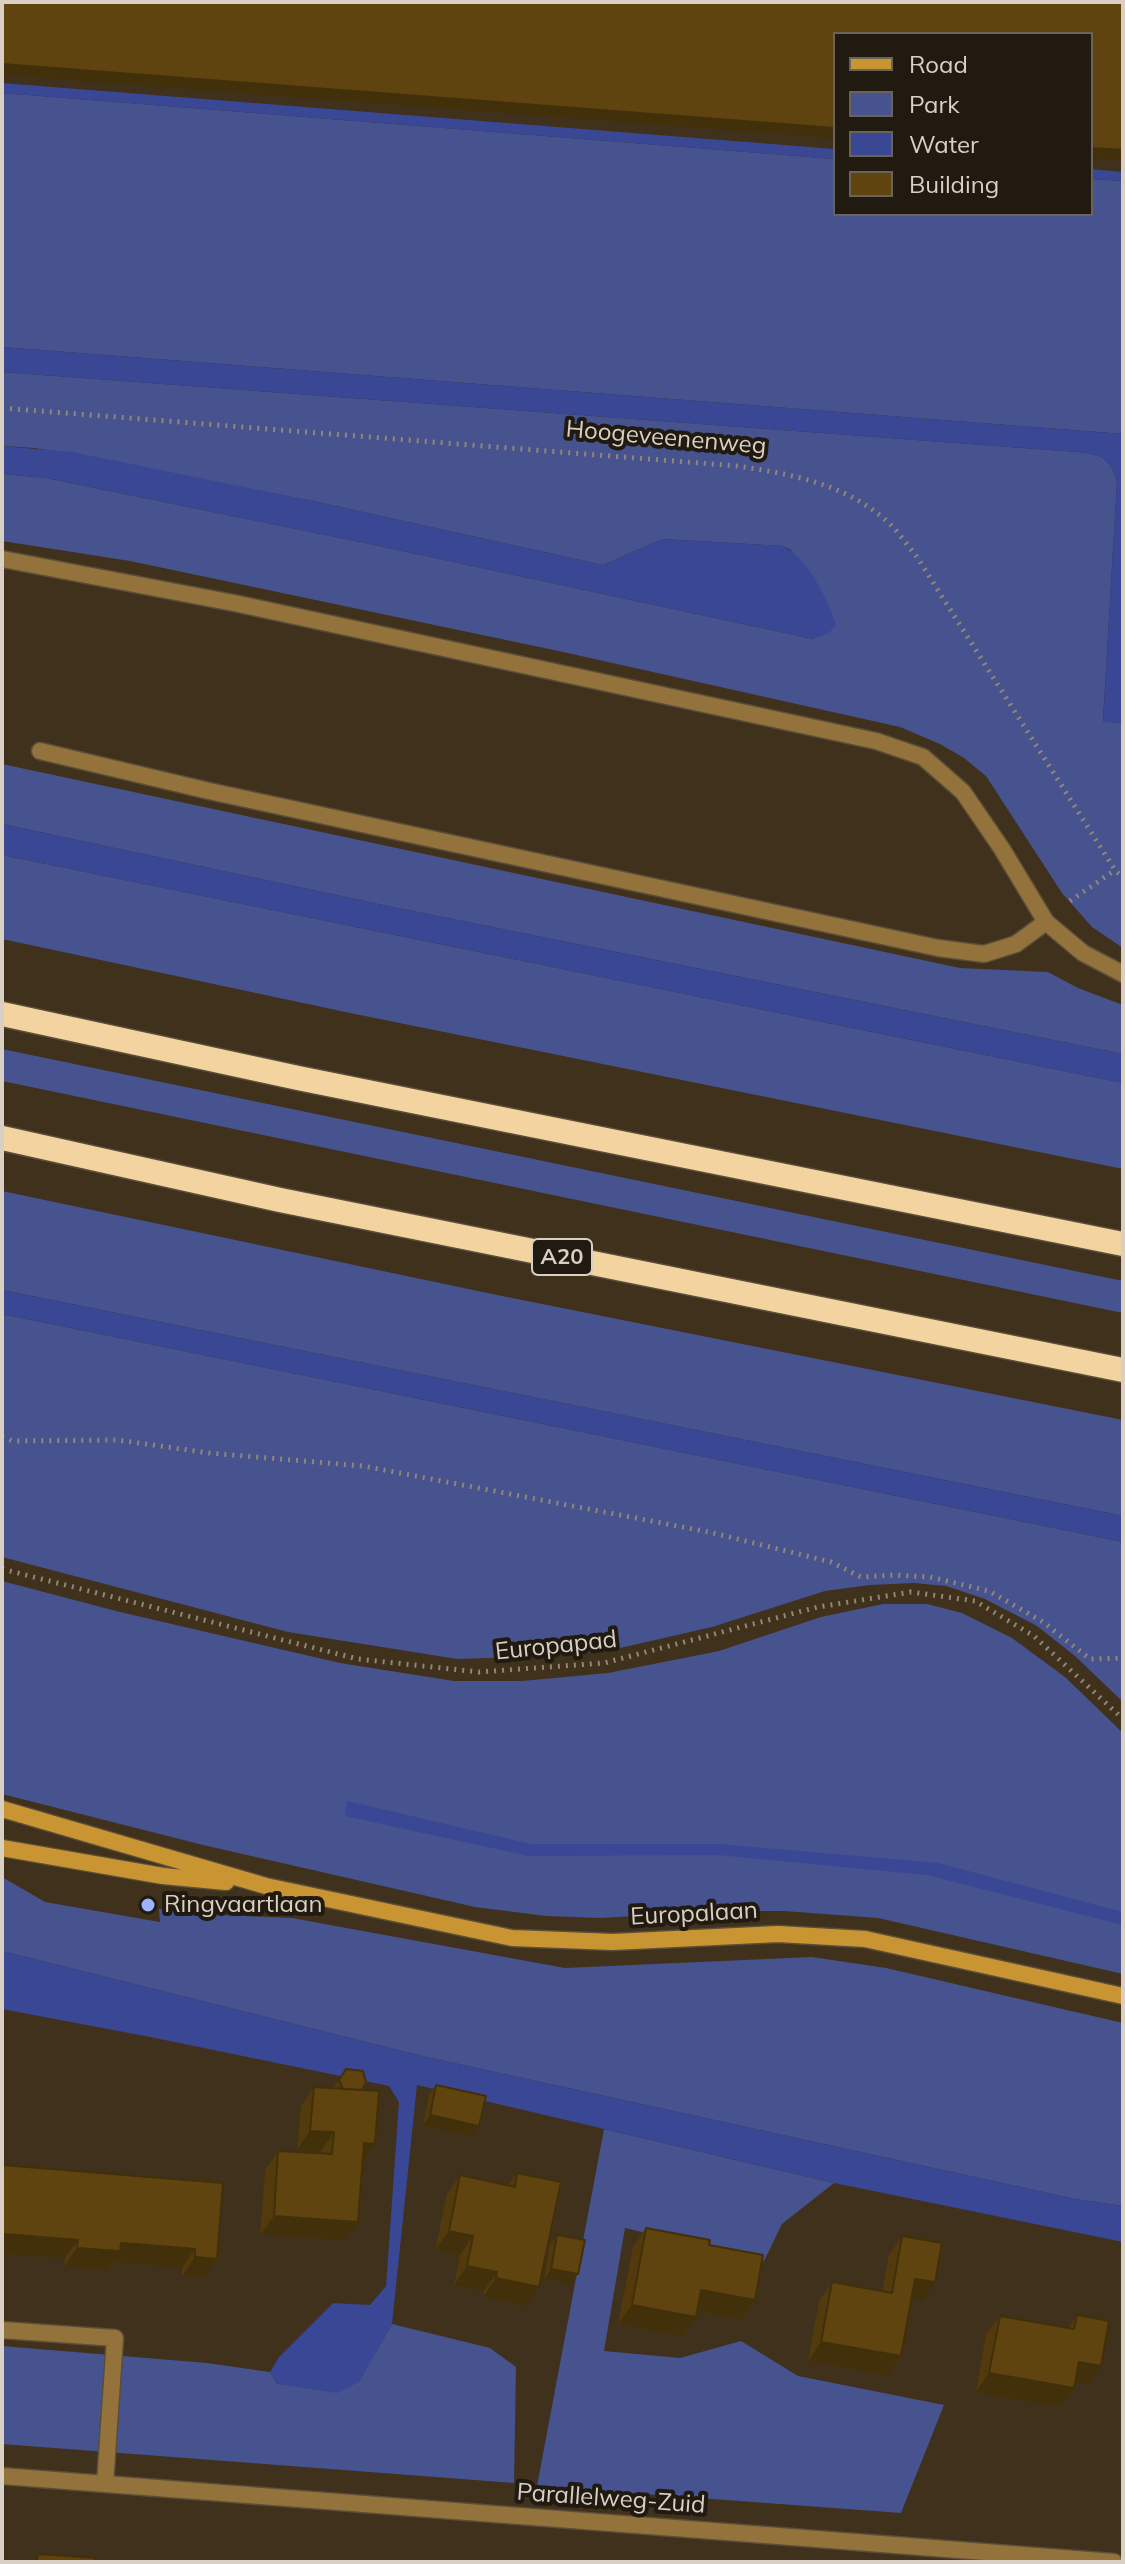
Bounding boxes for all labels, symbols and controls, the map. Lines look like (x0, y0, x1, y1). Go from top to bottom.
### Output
legend (833, 32, 1093, 216)
text: Road (909, 49, 968, 79)
text: Park (909, 89, 960, 119)
text: Water (909, 129, 979, 159)
text: Building (909, 169, 999, 199)
street label: Hoogeveenenweg (565, 415, 767, 461)
road number: A20 (532, 1239, 592, 1275)
street label: Europapad (494, 1625, 618, 1667)
place label: Ringvaartlaan (164, 1891, 322, 1919)
marker: Ringvaartlaan (139, 1896, 157, 1914)
street label: Europalaan (630, 1896, 758, 1932)
street label: Parallelweg-Zuid (516, 2478, 706, 2520)

